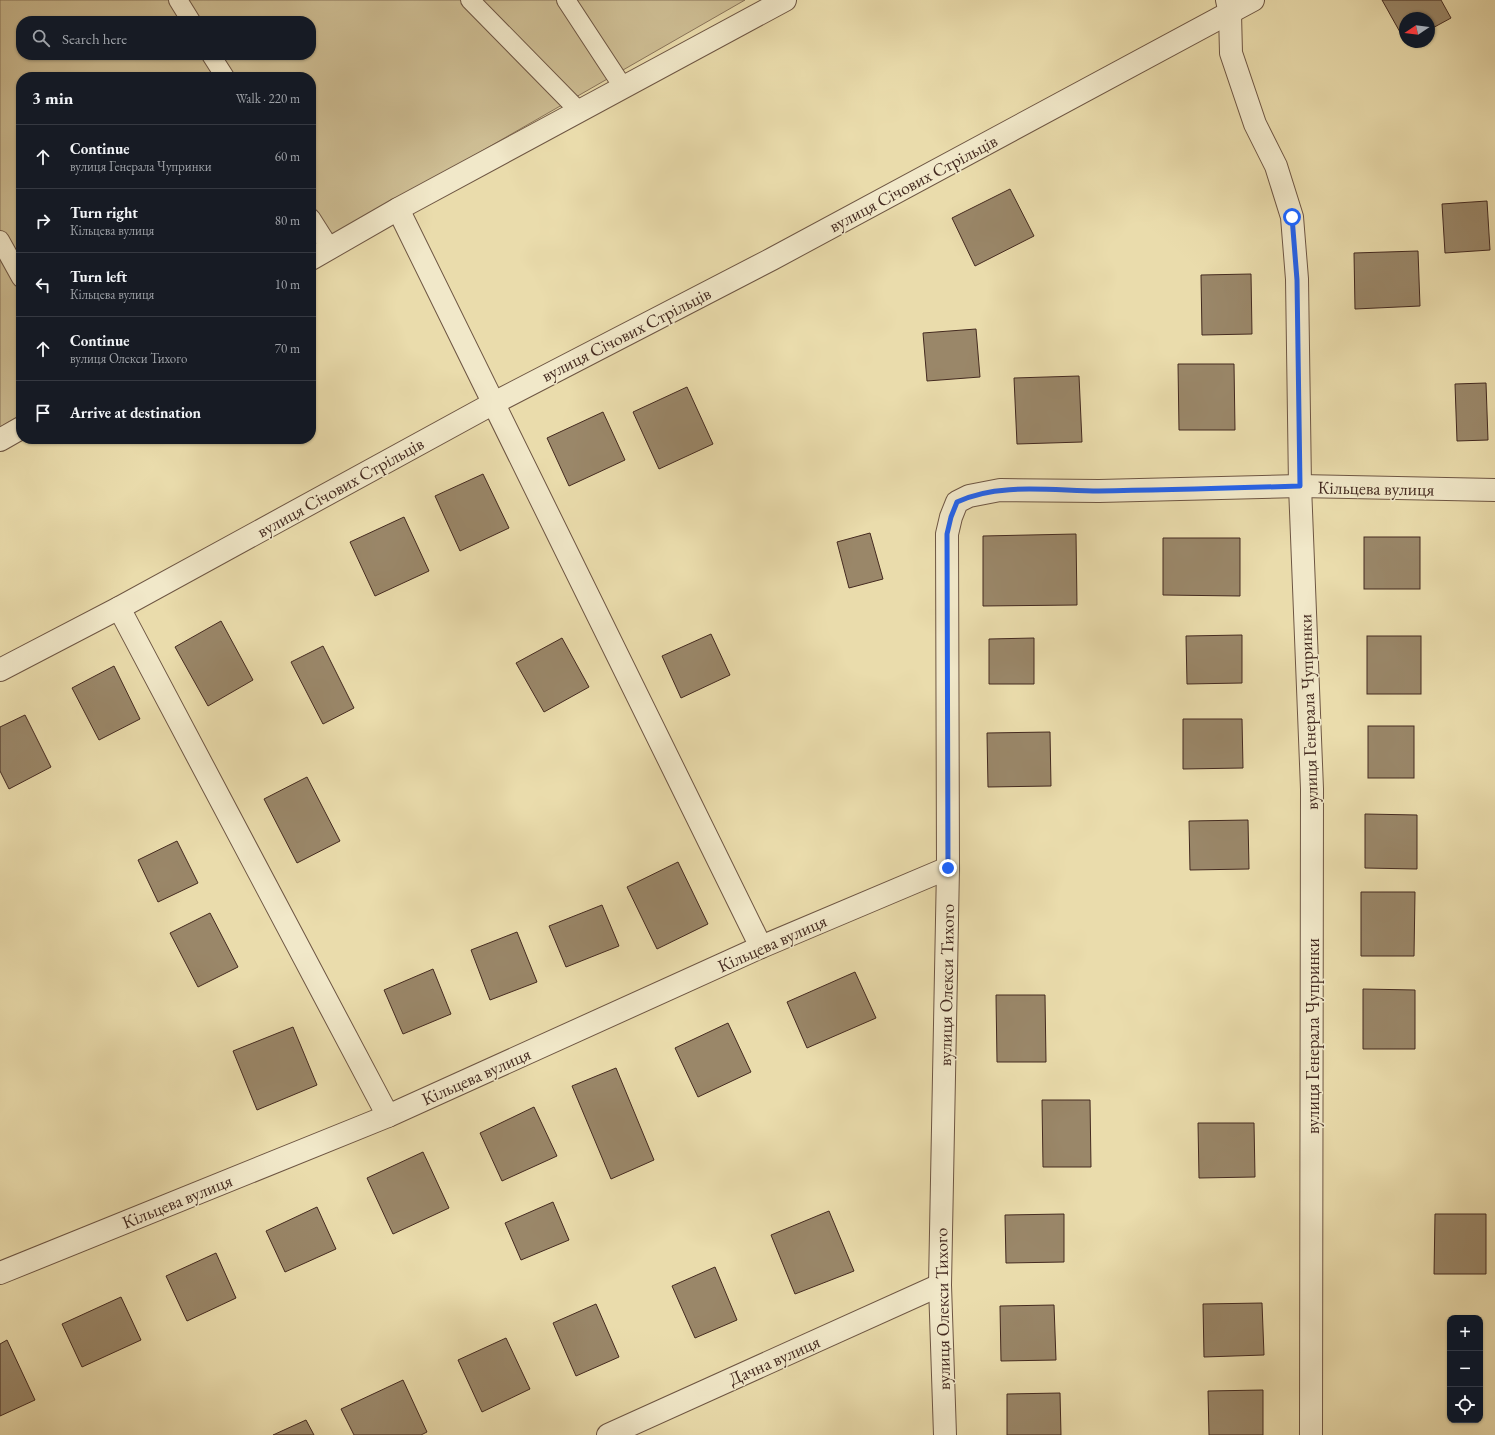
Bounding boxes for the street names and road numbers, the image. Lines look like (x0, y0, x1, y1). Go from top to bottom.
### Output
street label: вулиця Січових Стрільців (825, 129, 1001, 237)
street label: вулиця Січових Стрільців (537, 281, 715, 387)
street label: вулиця Січових Стрільців (252, 431, 428, 542)
street label: Кільцева вулиця (1317, 475, 1435, 501)
street label: вулиця Генерала Чупринки (1293, 613, 1323, 810)
street label: вулиця Олекси Тихого (933, 903, 959, 1066)
street label: Кільцева вулиця (714, 909, 830, 977)
street label: вулиця Генерала Чупринки (1301, 937, 1324, 1134)
street label: Кільцева вулиця (418, 1042, 534, 1110)
street label: Кільцева вулиця (118, 1168, 236, 1234)
street label: вулиця Олекси Тихого (929, 1227, 955, 1390)
street label: Дачна вулиця (725, 1330, 823, 1390)

